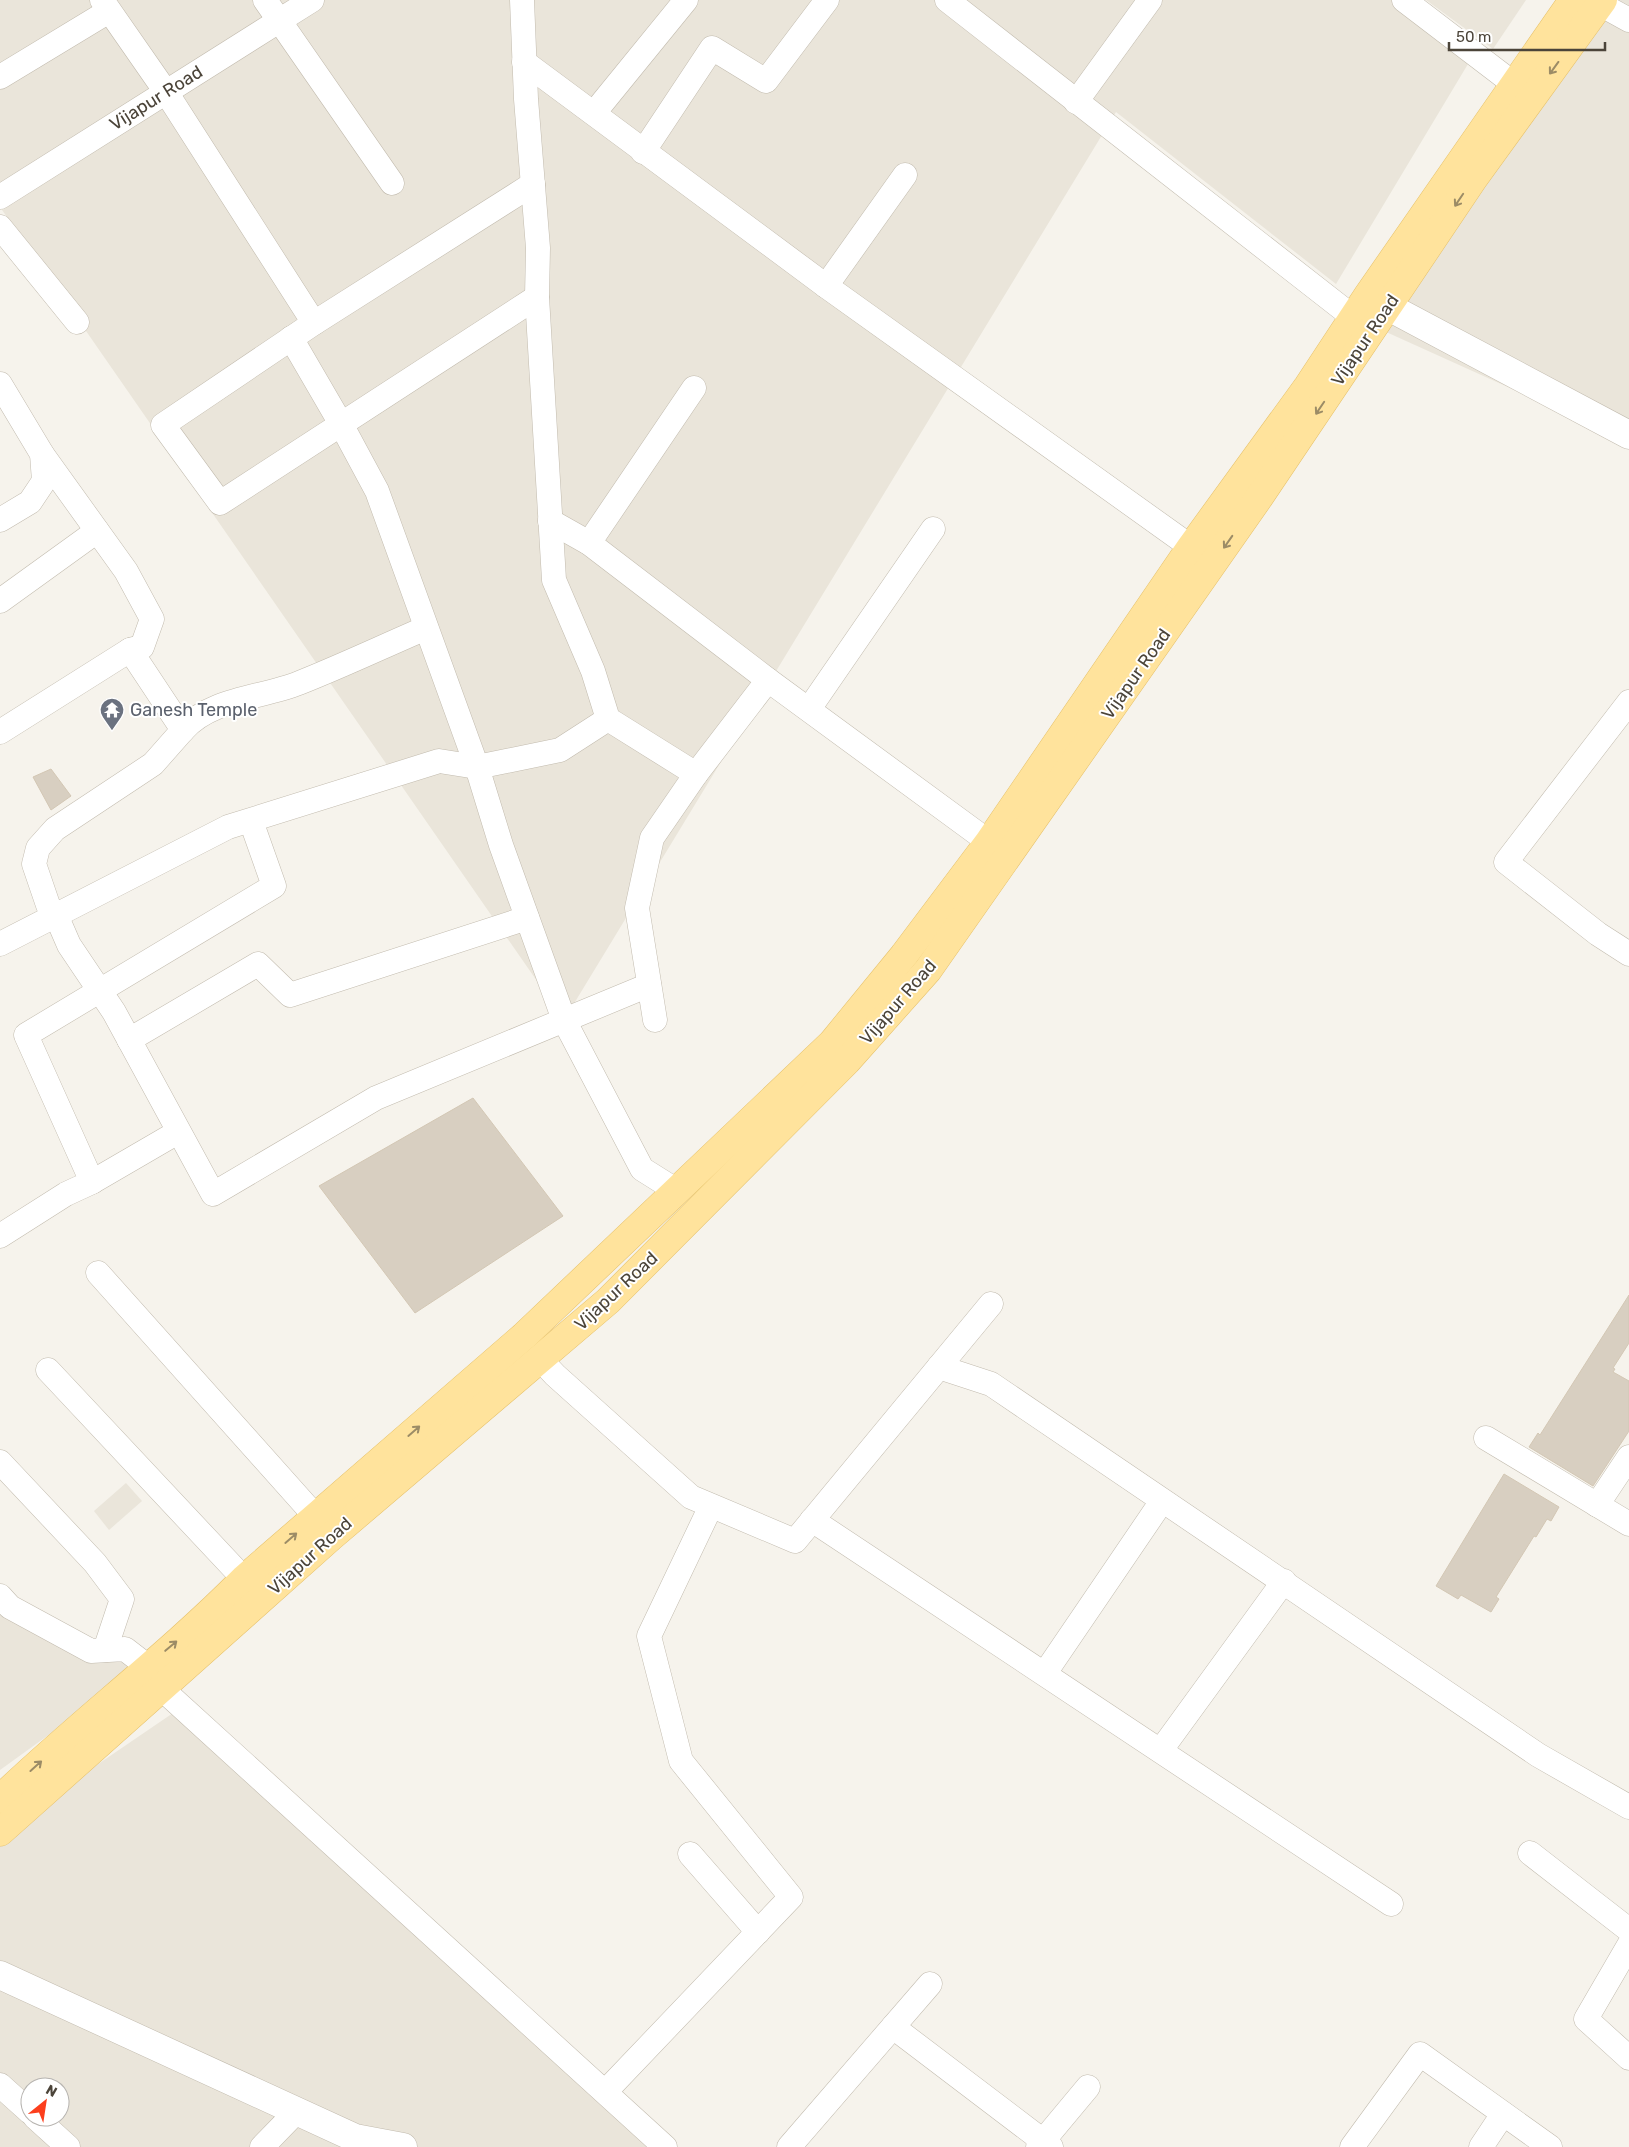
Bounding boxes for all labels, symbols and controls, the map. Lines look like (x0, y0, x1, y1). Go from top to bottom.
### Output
scale bar (1449, 20, 1605, 52)
text: 50 m (1456, 28, 1491, 46)
street label: Vijapur Road (105, 61, 207, 135)
one-way arrow (1549, 61, 1559, 75)
one-way arrow (1454, 193, 1464, 207)
street label: Vijapur Road (1326, 290, 1404, 390)
one-way arrow (1315, 400, 1325, 414)
one-way arrow (1223, 535, 1233, 549)
street label: Vijapur Road (1097, 624, 1175, 724)
temple icon: Ganesh Temple (99, 697, 125, 731)
place label: Ganesh Temple (130, 699, 257, 721)
street label: Vijapur Road (855, 955, 941, 1049)
street label: Vijapur Road (570, 1247, 662, 1335)
one-way arrow (408, 1426, 421, 1437)
street label: Vijapur Road (263, 1512, 357, 1600)
one-way arrow (285, 1532, 298, 1544)
one-way arrow (164, 1641, 177, 1652)
one-way arrow (29, 1761, 42, 1772)
north arrow (20, 2077, 70, 2127)
text: N (43, 2081, 60, 2101)

